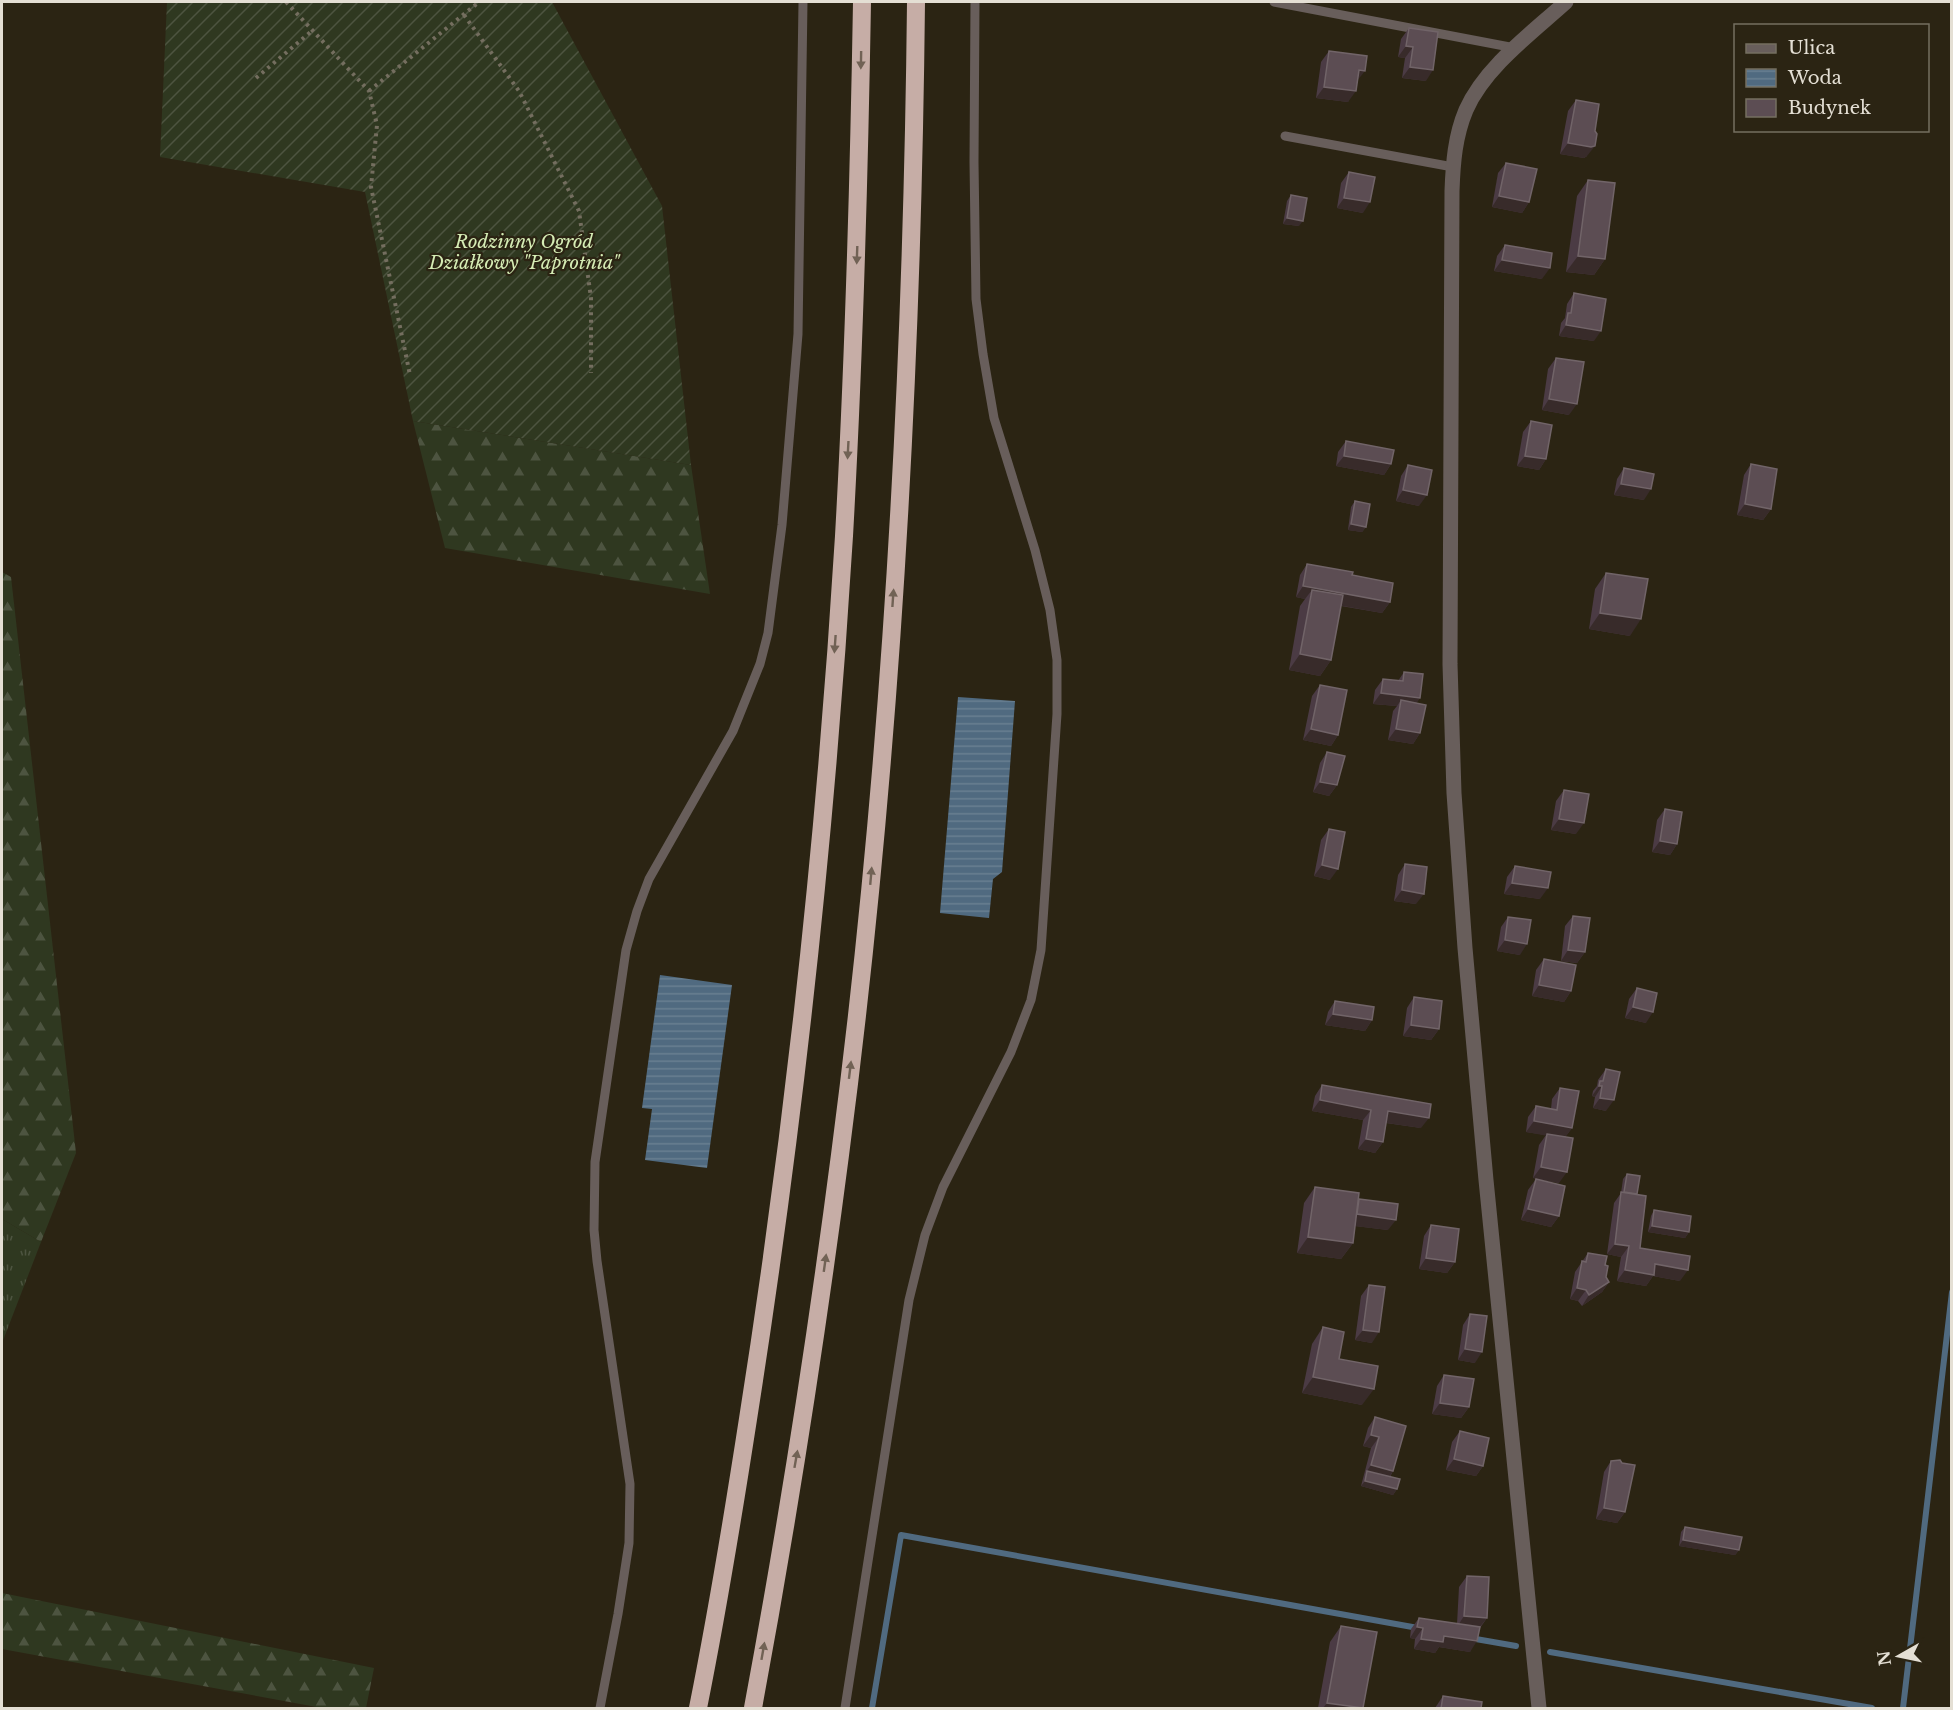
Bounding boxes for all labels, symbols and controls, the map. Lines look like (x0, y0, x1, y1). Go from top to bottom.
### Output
legend (1734, 24, 1929, 132)
text: Ulica (1788, 37, 1835, 59)
one-way arrow (856, 50, 866, 69)
text: Woda (1787, 67, 1842, 89)
text: Budynek (1788, 97, 1871, 119)
park label: Rodzinny Ogród Działkowy "Paprotnia" (428, 231, 621, 274)
one-way arrow (852, 245, 861, 264)
one-way arrow (844, 440, 853, 459)
one-way arrow (888, 589, 897, 608)
one-way arrow (831, 635, 840, 654)
one-way arrow (866, 867, 876, 886)
one-way arrow (845, 1060, 855, 1079)
one-way arrow (821, 1254, 830, 1273)
one-way arrow (792, 1449, 801, 1468)
north arrow (1869, 1626, 1929, 1686)
one-way arrow (759, 1641, 768, 1660)
text: N (1873, 1649, 1895, 1667)

